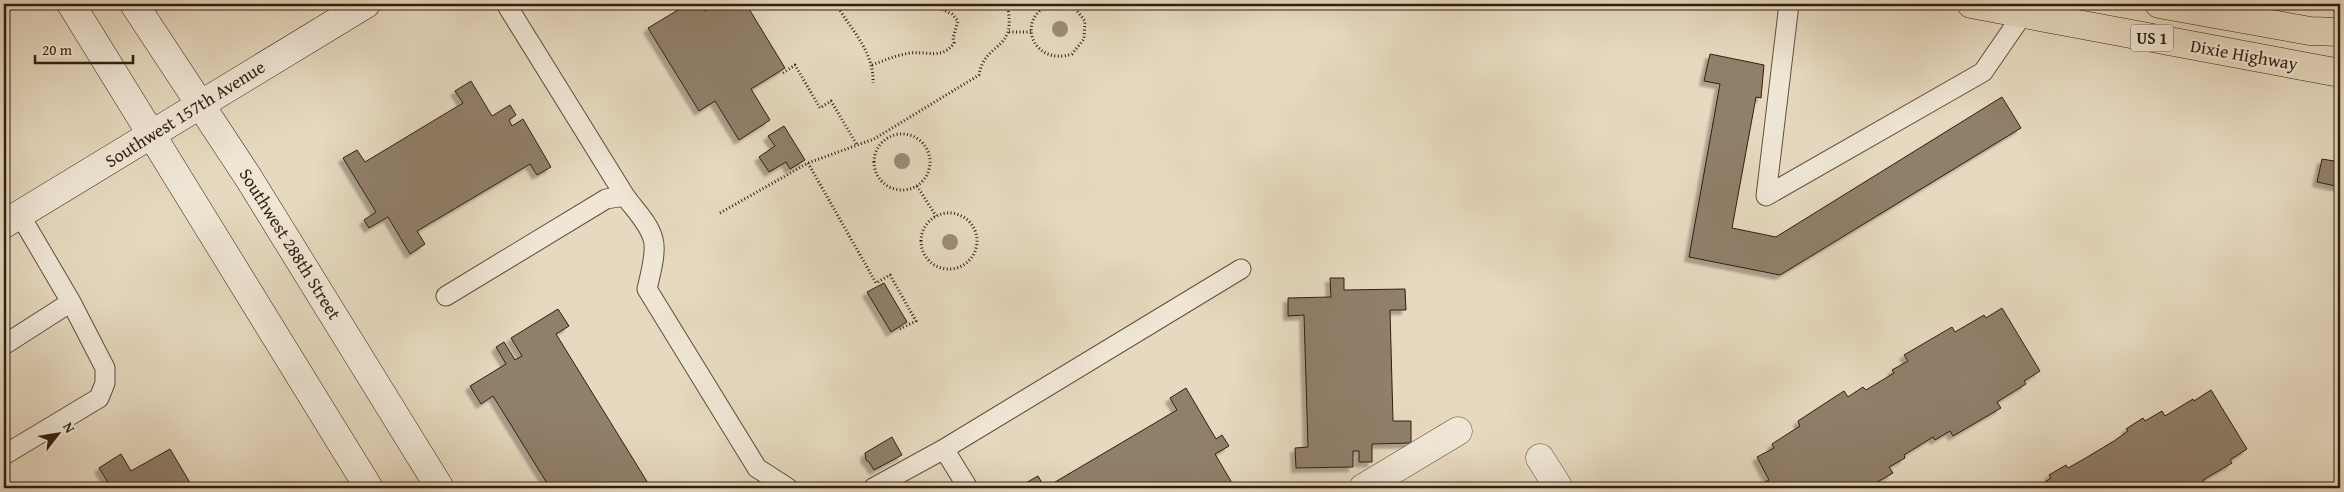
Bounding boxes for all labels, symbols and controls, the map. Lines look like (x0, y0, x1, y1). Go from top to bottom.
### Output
road number: US 1 (2131, 24, 2173, 52)
scale bar (35, 32, 132, 64)
street label: Dixie Highway (2188, 32, 2300, 77)
text: 20 m (42, 39, 73, 60)
street label: Southwest 157th Avenue (99, 53, 270, 174)
street label: Southwest 288th Street (233, 163, 348, 325)
north arrow (32, 410, 82, 460)
text: N (58, 418, 80, 437)

